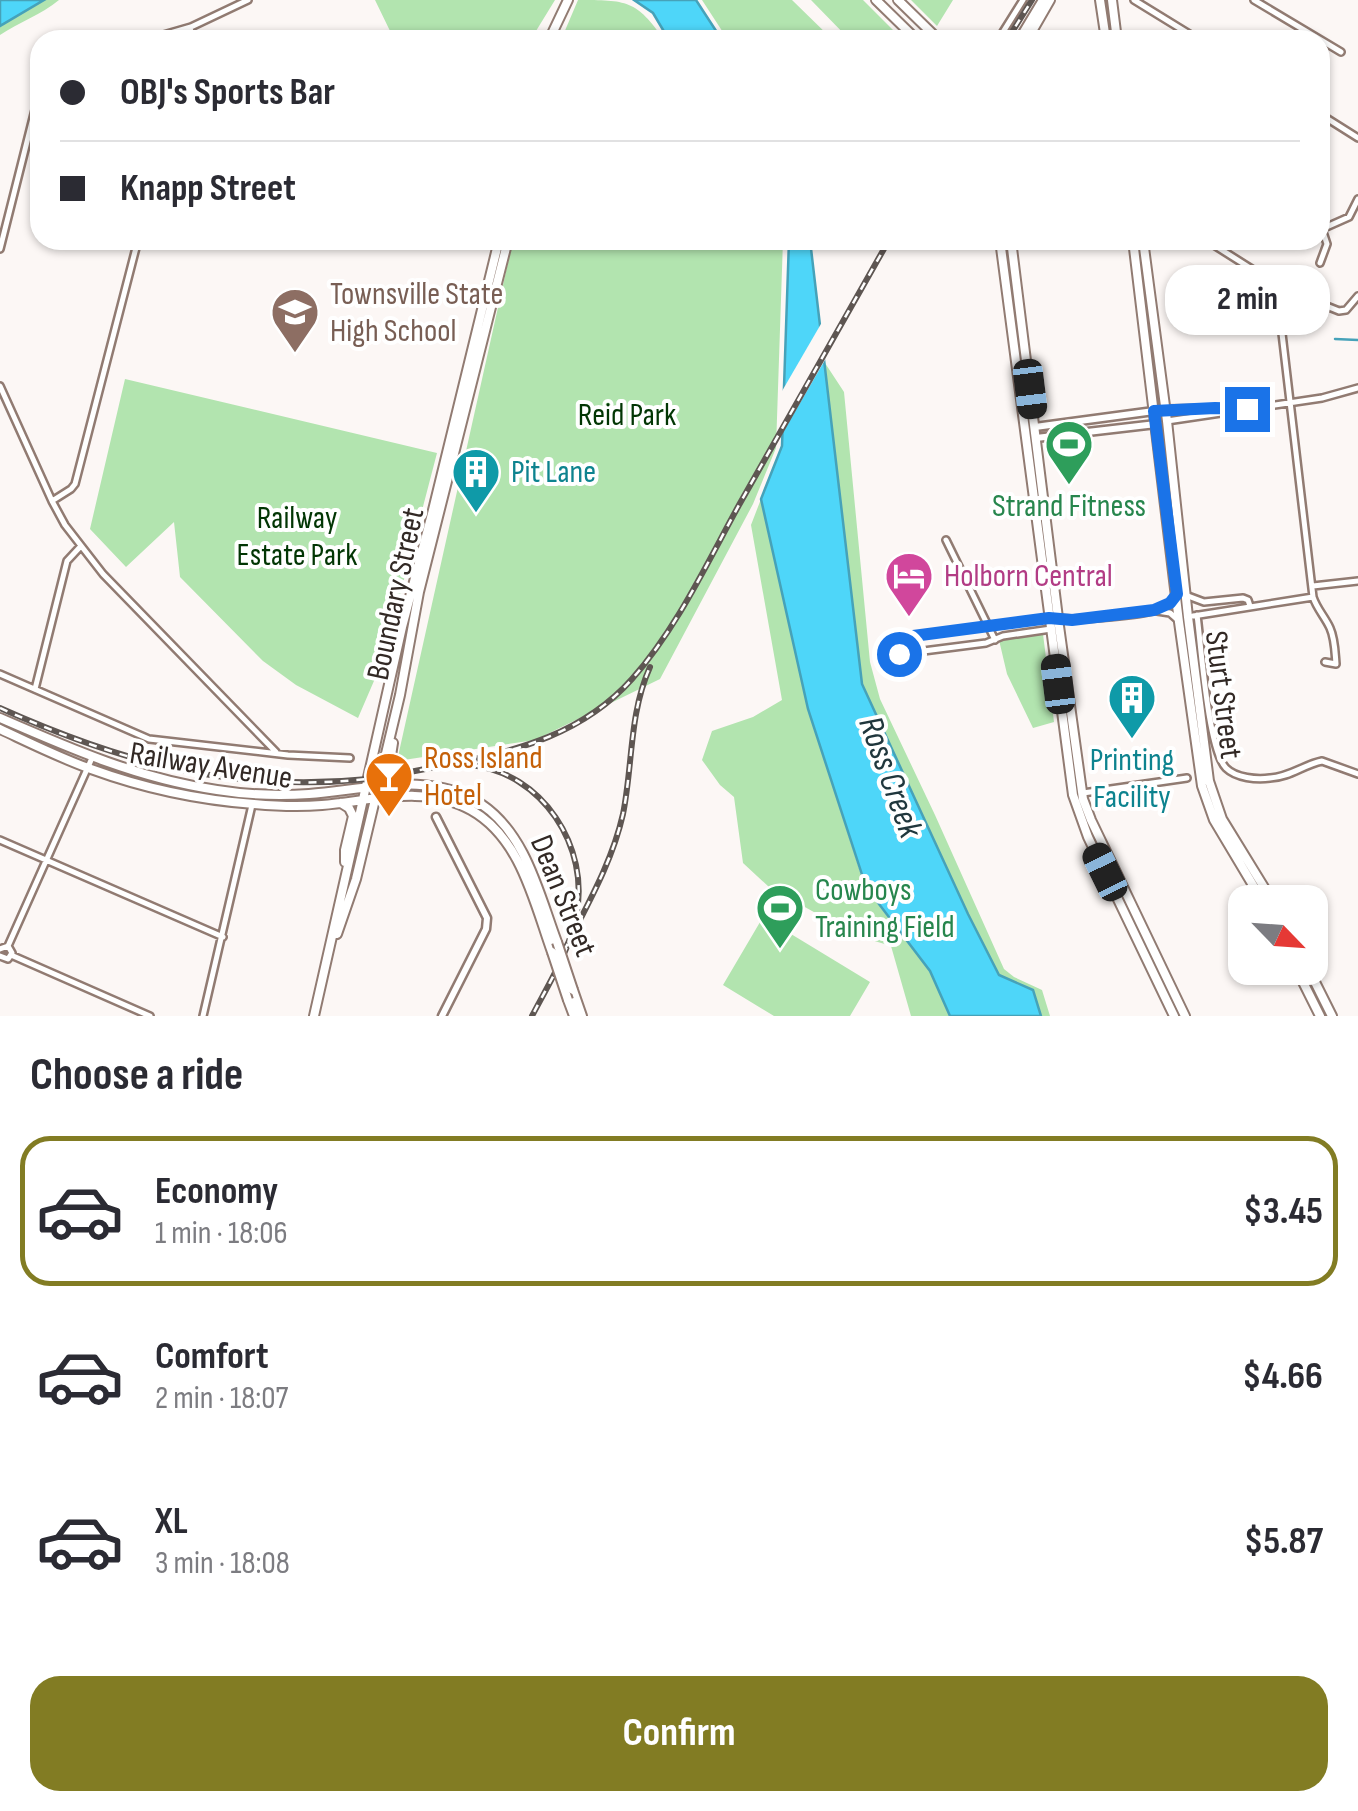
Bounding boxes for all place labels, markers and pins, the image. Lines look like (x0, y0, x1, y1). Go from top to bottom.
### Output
place label: Townsville State High School (330, 275, 503, 351)
school or university icon: Townsville State High School (269, 286, 321, 354)
sports icon: Strand Fitness (1043, 418, 1095, 486)
building icon: Pit Lane (450, 446, 502, 514)
place label: Pit Lane (511, 453, 596, 492)
place label: Strand Fitness (992, 487, 1146, 526)
hotel icon: Holborn Central (883, 550, 935, 618)
place label: Holborn Central (944, 557, 1113, 596)
building icon: Printing Facility (1106, 672, 1158, 740)
place label: Ross Island Hotel (424, 739, 543, 815)
place label: Printing Facility (1090, 741, 1174, 817)
bar icon: Ross Island Hotel (363, 750, 415, 818)
place label: Cowboys Training Field (815, 871, 955, 947)
sports icon: Cowboys Training Field (754, 882, 806, 950)

